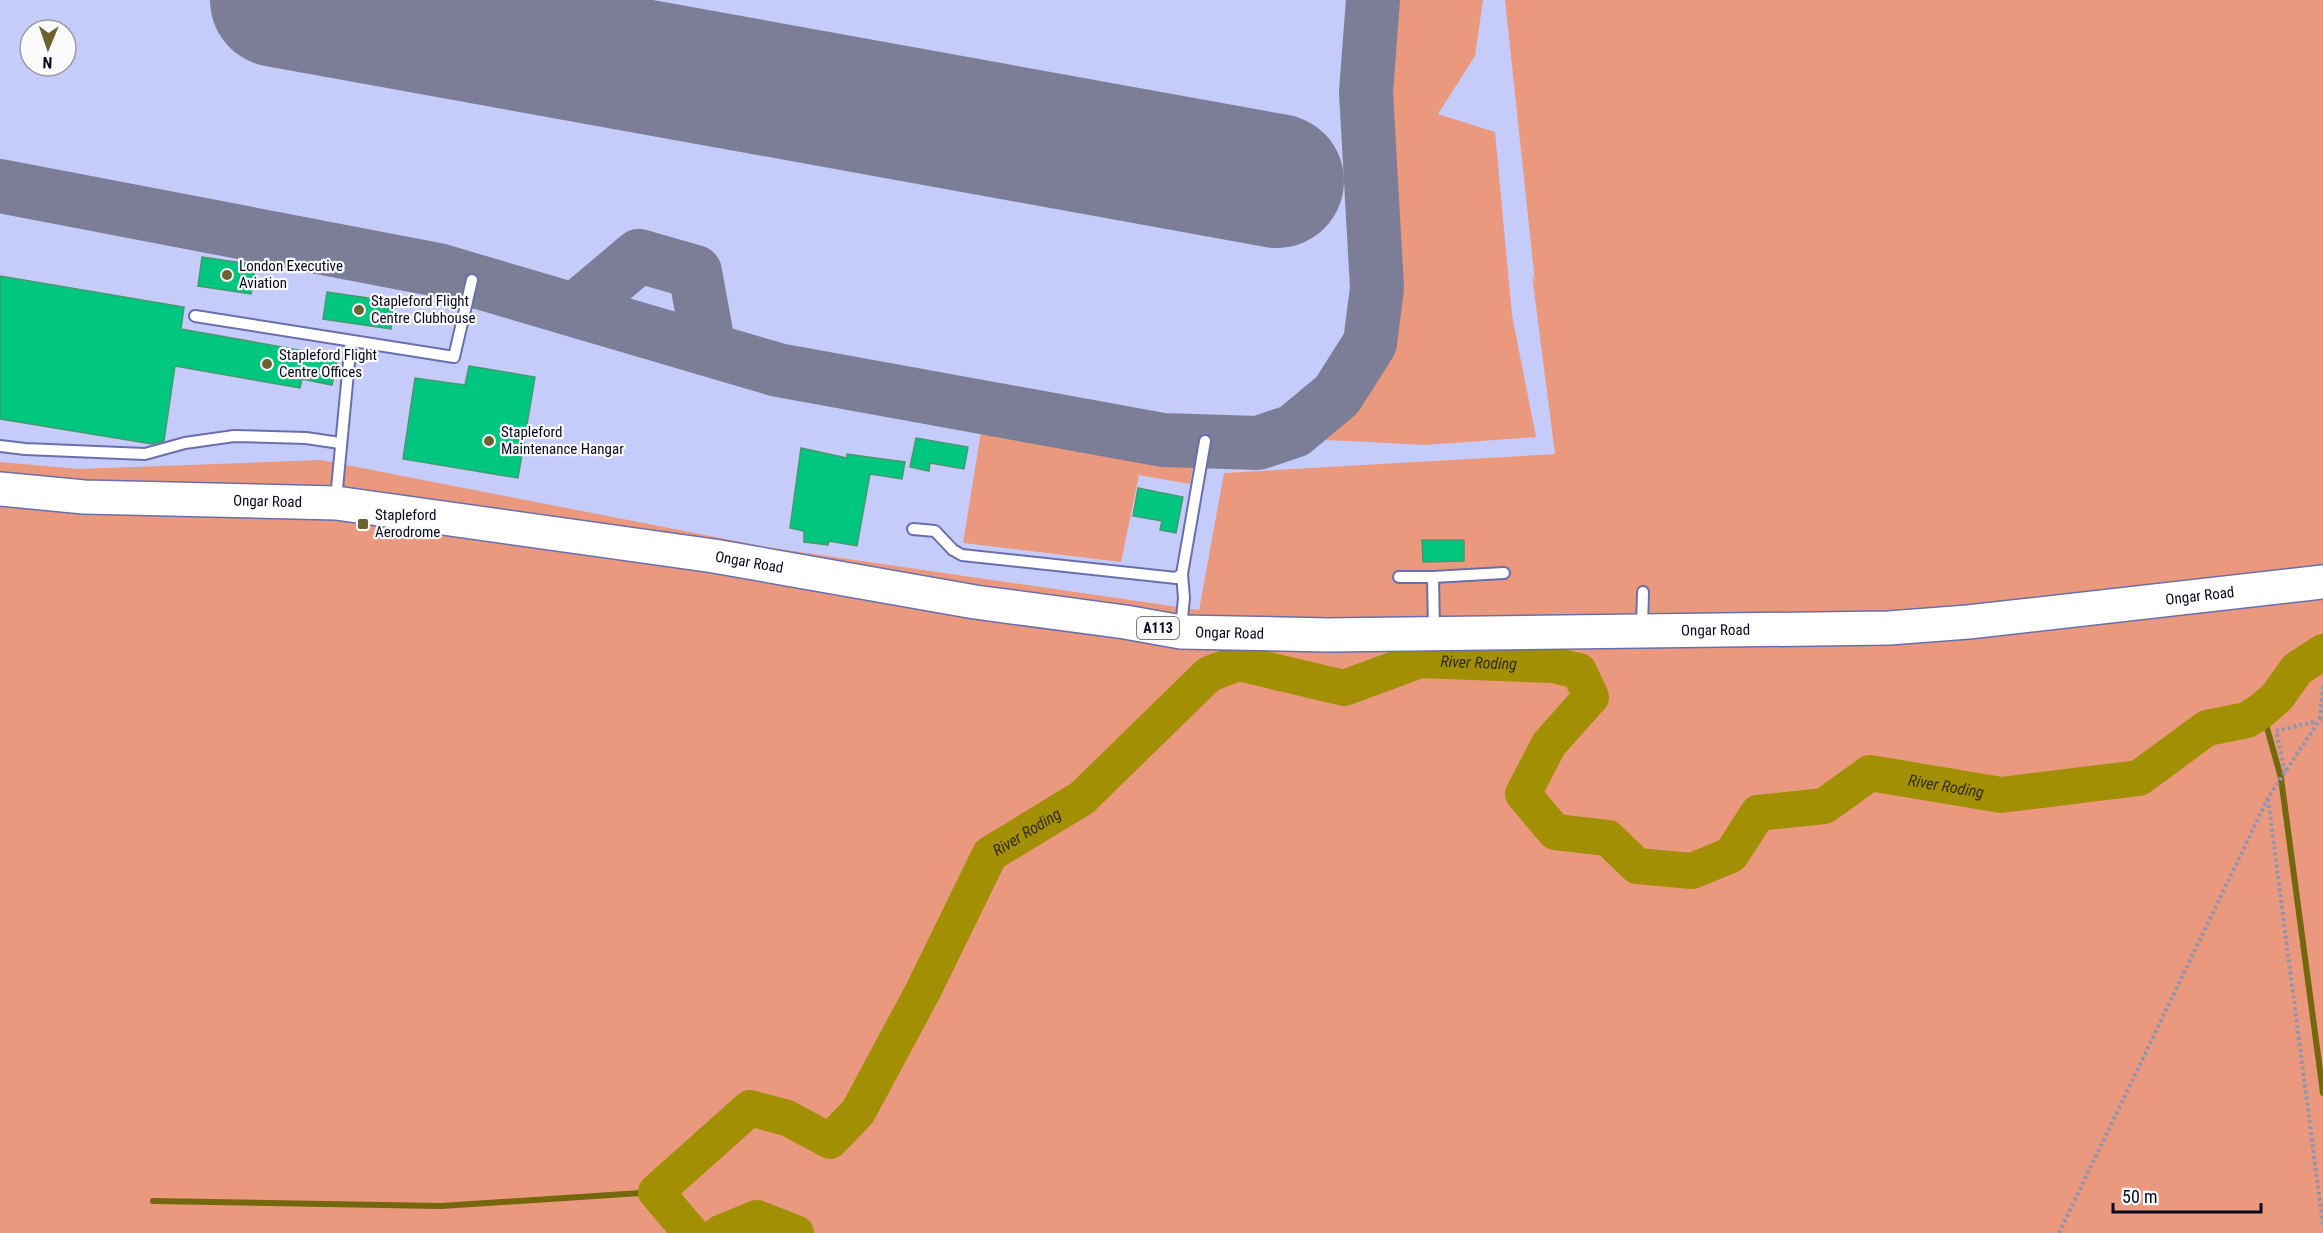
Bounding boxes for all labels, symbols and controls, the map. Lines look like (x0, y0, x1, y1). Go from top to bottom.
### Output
north arrow (18, 18, 78, 78)
text: N (42, 53, 53, 72)
place label: London Executive Aviation (239, 257, 343, 292)
marker: London Executive Aviation (220, 268, 234, 282)
place label: Stapleford Flight Centre Clubhouse (371, 292, 476, 327)
marker: Stapleford Flight Centre Clubhouse (352, 303, 366, 317)
place label: Stapleford Flight Centre Offices (279, 346, 377, 381)
marker: Stapleford Flight Centre Offices (260, 357, 274, 371)
place label: Stapleford Maintenance Hangar (501, 423, 624, 458)
marker: Stapleford Maintenance Hangar (482, 434, 496, 448)
street label: Ongar Road (233, 492, 302, 511)
place label: Stapleford Aerodrome (375, 506, 440, 541)
marker: Stapleford Aerodrome (356, 517, 370, 531)
street label: Ongar Road (714, 547, 785, 577)
street label: Ongar Road (2165, 583, 2235, 609)
road number: A113 (1137, 617, 1179, 639)
street label: Ongar Road (1681, 621, 1750, 640)
street label: Ongar Road (1195, 623, 1264, 643)
water label: River Roding (1440, 651, 1518, 673)
water label: River Roding (1907, 770, 1986, 802)
water label: River Roding (989, 804, 1064, 860)
scale bar (2113, 1176, 2262, 1214)
text: 50 m (2122, 1186, 2157, 1207)

